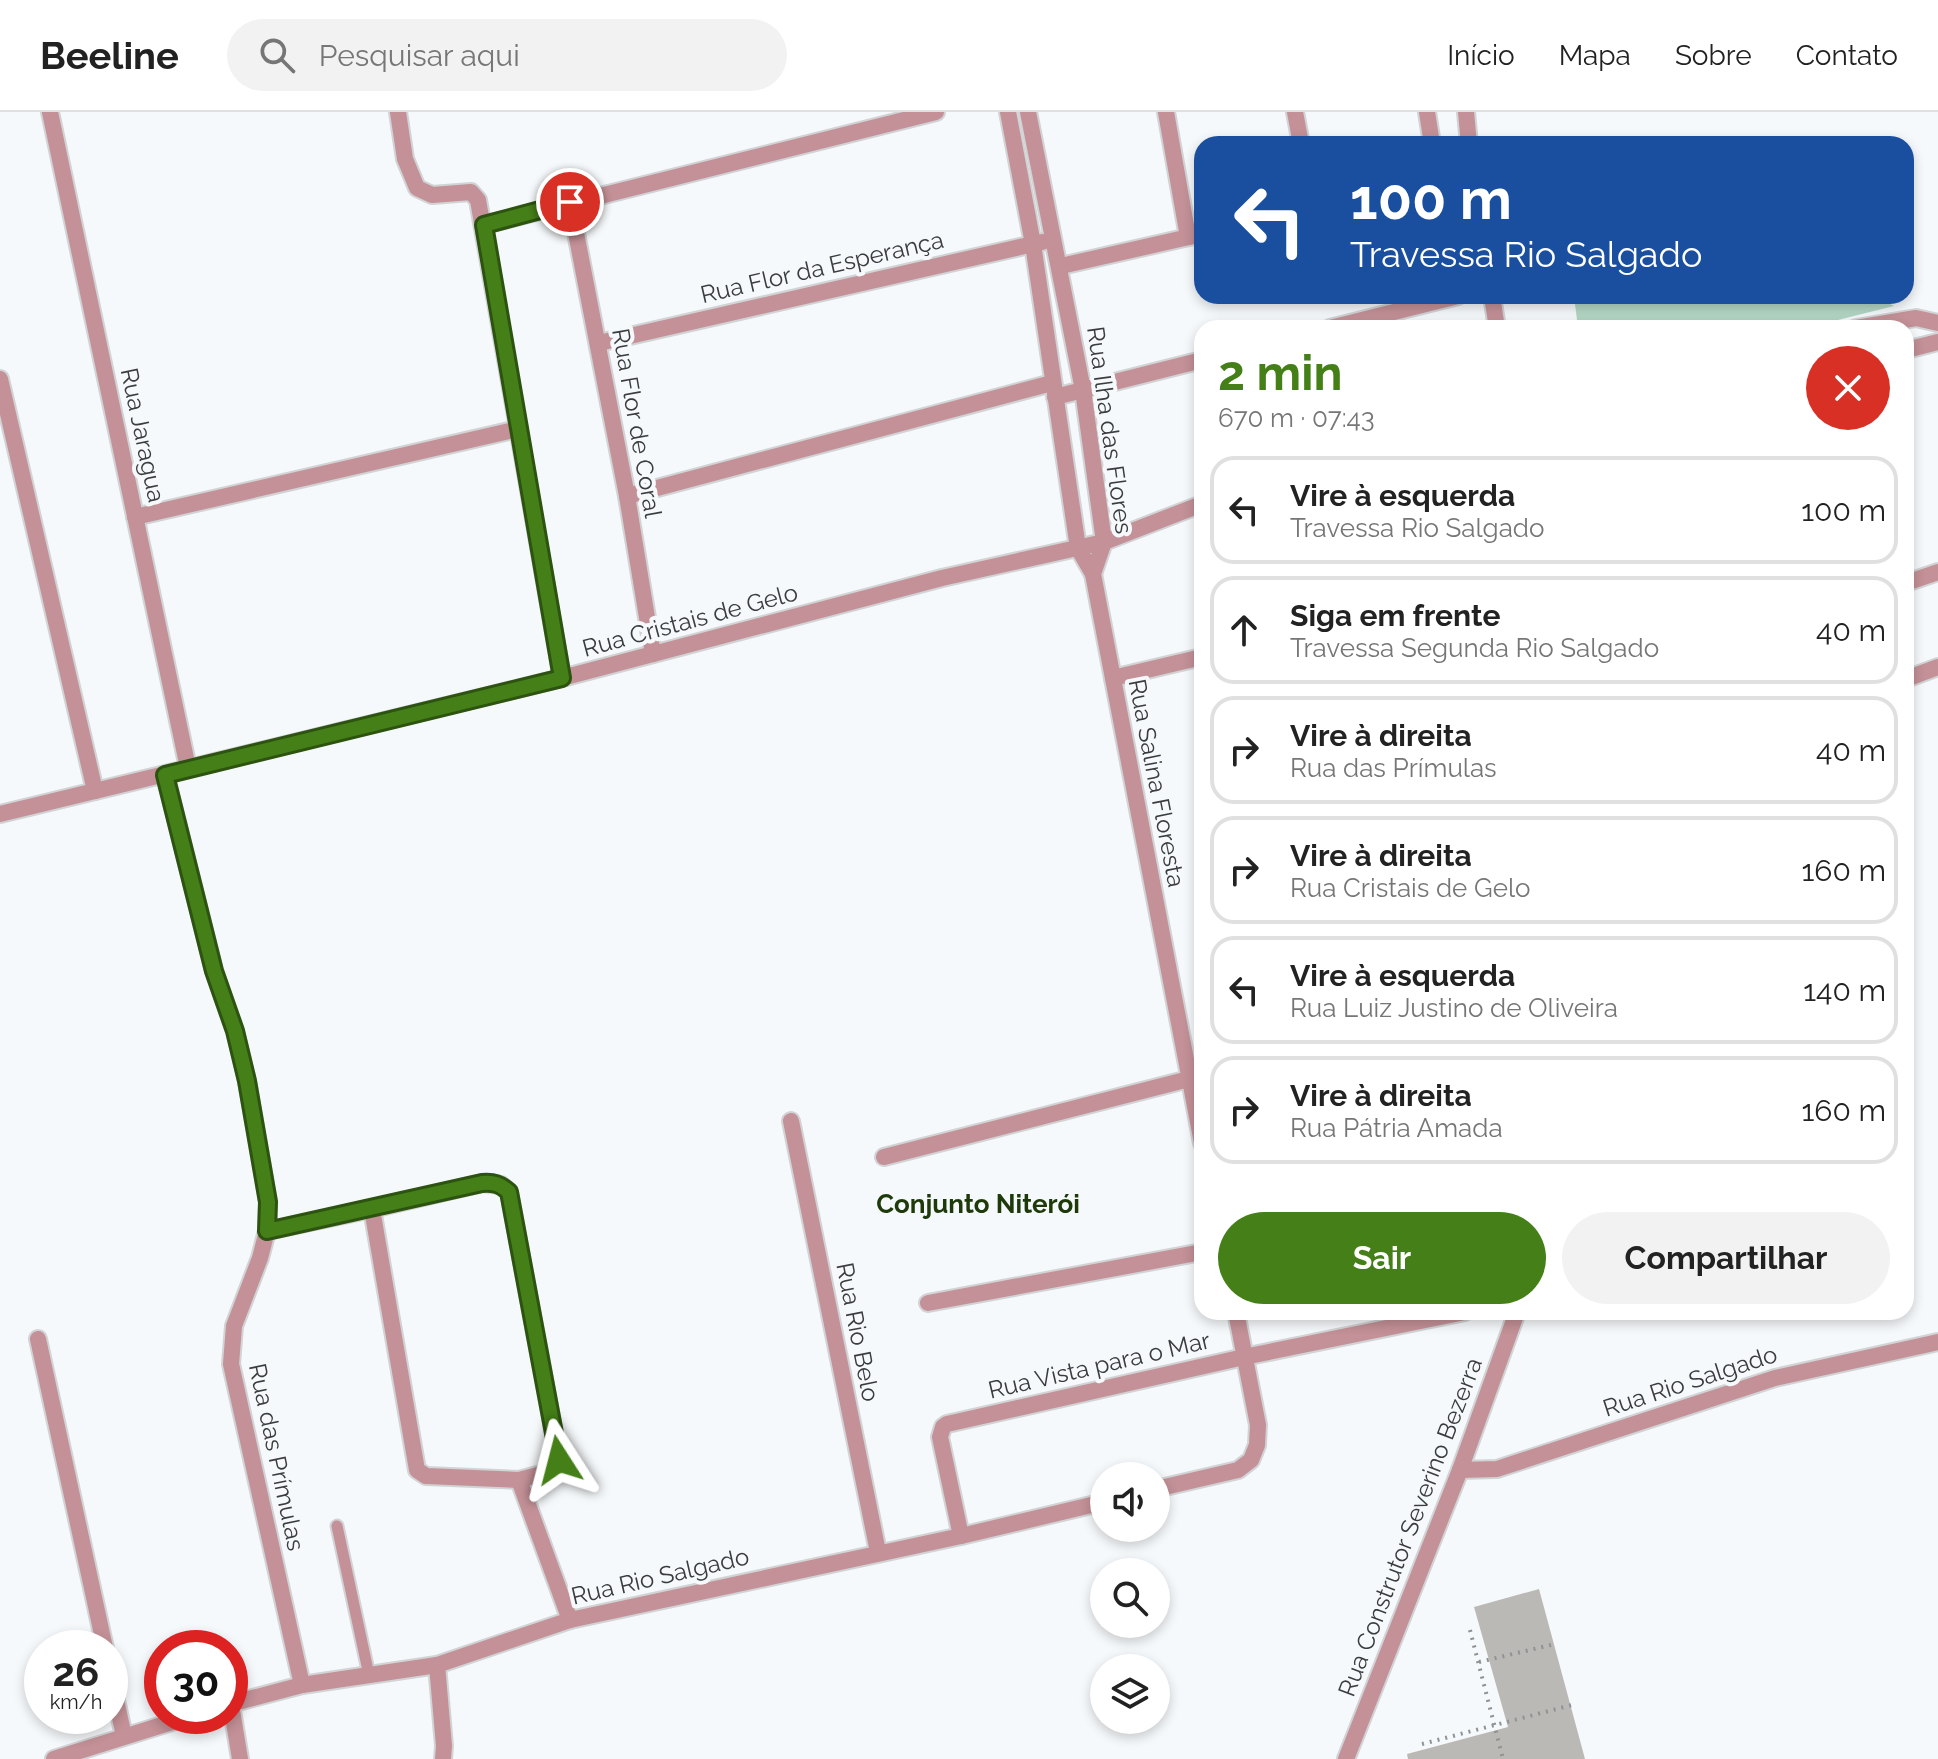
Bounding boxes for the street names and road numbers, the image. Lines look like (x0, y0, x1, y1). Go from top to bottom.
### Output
street label: Rua Flor da Esperança (698, 225, 946, 309)
street label: Rua Ilha das Flores (1081, 324, 1139, 536)
street label: Rua Flor de Coral (606, 326, 668, 520)
street label: Rua Jaragua (115, 365, 171, 505)
street label: Rua Cristais de Gelo (579, 577, 801, 663)
street label: Rua Salina Floresta (1123, 677, 1191, 889)
street label: Rua Rio Belo (830, 1260, 886, 1404)
street label: Rua Vista para o Mar (985, 1325, 1213, 1405)
street label: Rua Rio Salgado (1599, 1339, 1781, 1423)
street label: Rua Construtor Severino Bezerra (1332, 1354, 1488, 1700)
street label: Rua das Prímulas (243, 1361, 311, 1553)
street label: Rua Rio Salgado (568, 1541, 752, 1611)

